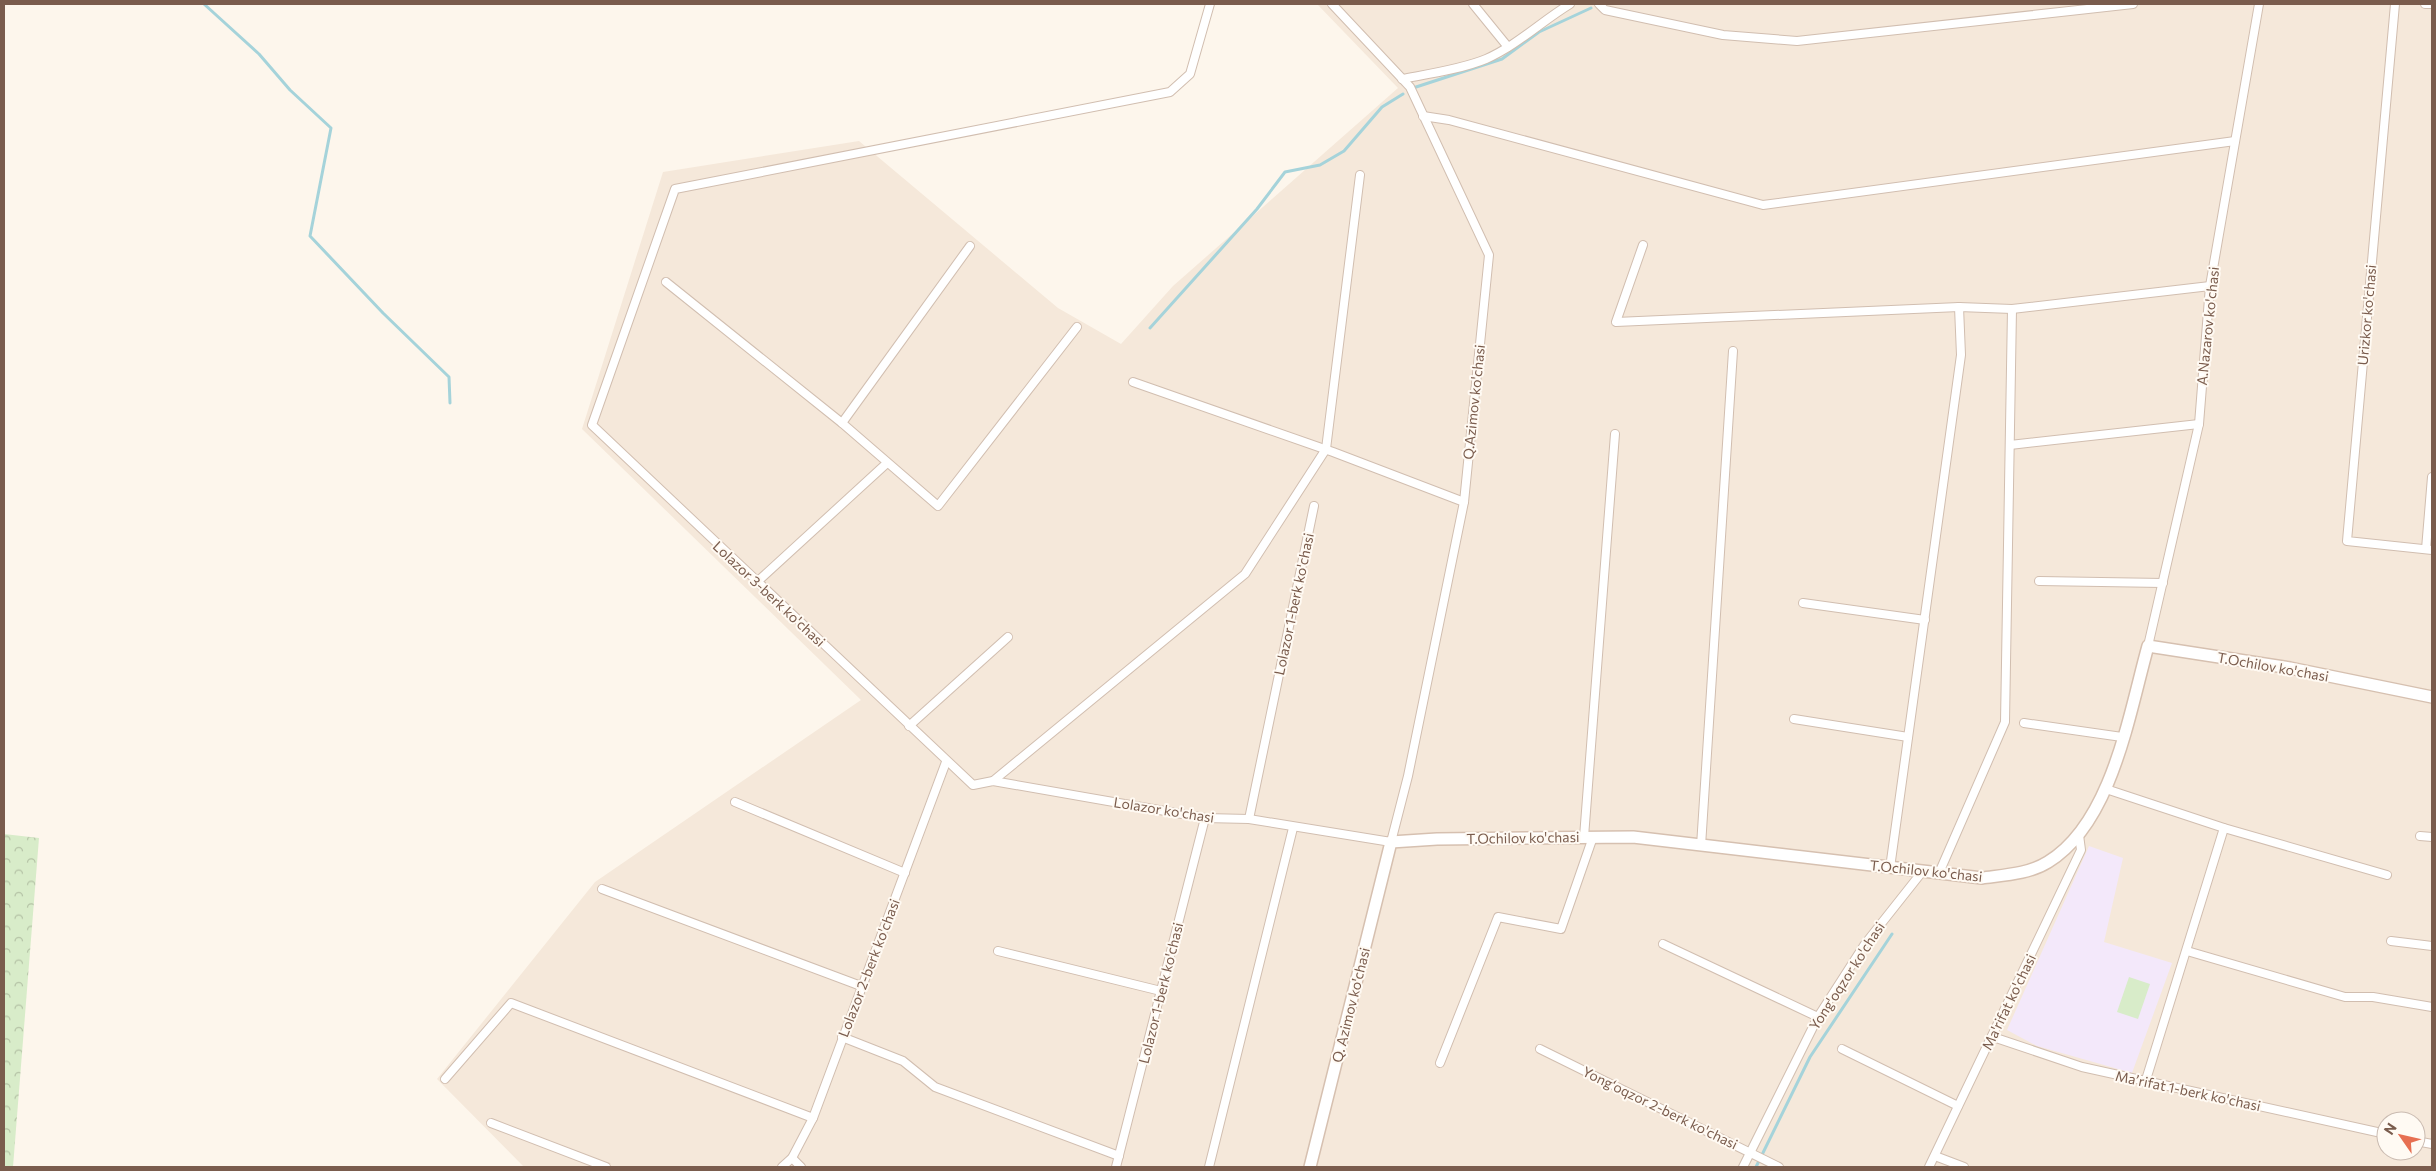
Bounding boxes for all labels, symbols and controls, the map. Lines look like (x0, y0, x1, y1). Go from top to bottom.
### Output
street label: Urizkor ko'chasi (2354, 264, 2379, 366)
street label: A.Nazarov ko'chasi (2193, 266, 2222, 386)
street label: Q.Azimov ko'chasi (1459, 344, 1488, 460)
street label: Lolazor 1-berk ko'chasi (1270, 531, 1317, 677)
street label: Lolazor 3-berk ko'chasi (710, 537, 829, 650)
street label: T.Ochilov ko'chasi (2216, 648, 2330, 685)
street label: Lolazor ko'chasi (1113, 793, 1216, 826)
street label: T.Ochilov ko'chasi (1466, 828, 1580, 847)
street label: T.Ochilov ko'chasi (1869, 856, 1983, 885)
street label: Lolazor 2-berk ko'chasi (834, 896, 903, 1039)
street label: Yong'oqzor ko'chasi (1805, 918, 1888, 1033)
street label: Lolazor 1-berk ko'chasi (1135, 920, 1186, 1065)
street label: Q. Azimov ko'chasi (1328, 945, 1373, 1064)
street label: Ma'rifat ko'chasi (1978, 951, 2039, 1052)
street label: Yong‘oqzor 2-berk ko'chasi (1580, 1063, 1741, 1153)
street label: Ma’rifat 1-berk ko'chasi (2114, 1067, 2262, 1114)
north arrow (2376, 1111, 2426, 1161)
text: N (2380, 1119, 2400, 1138)

